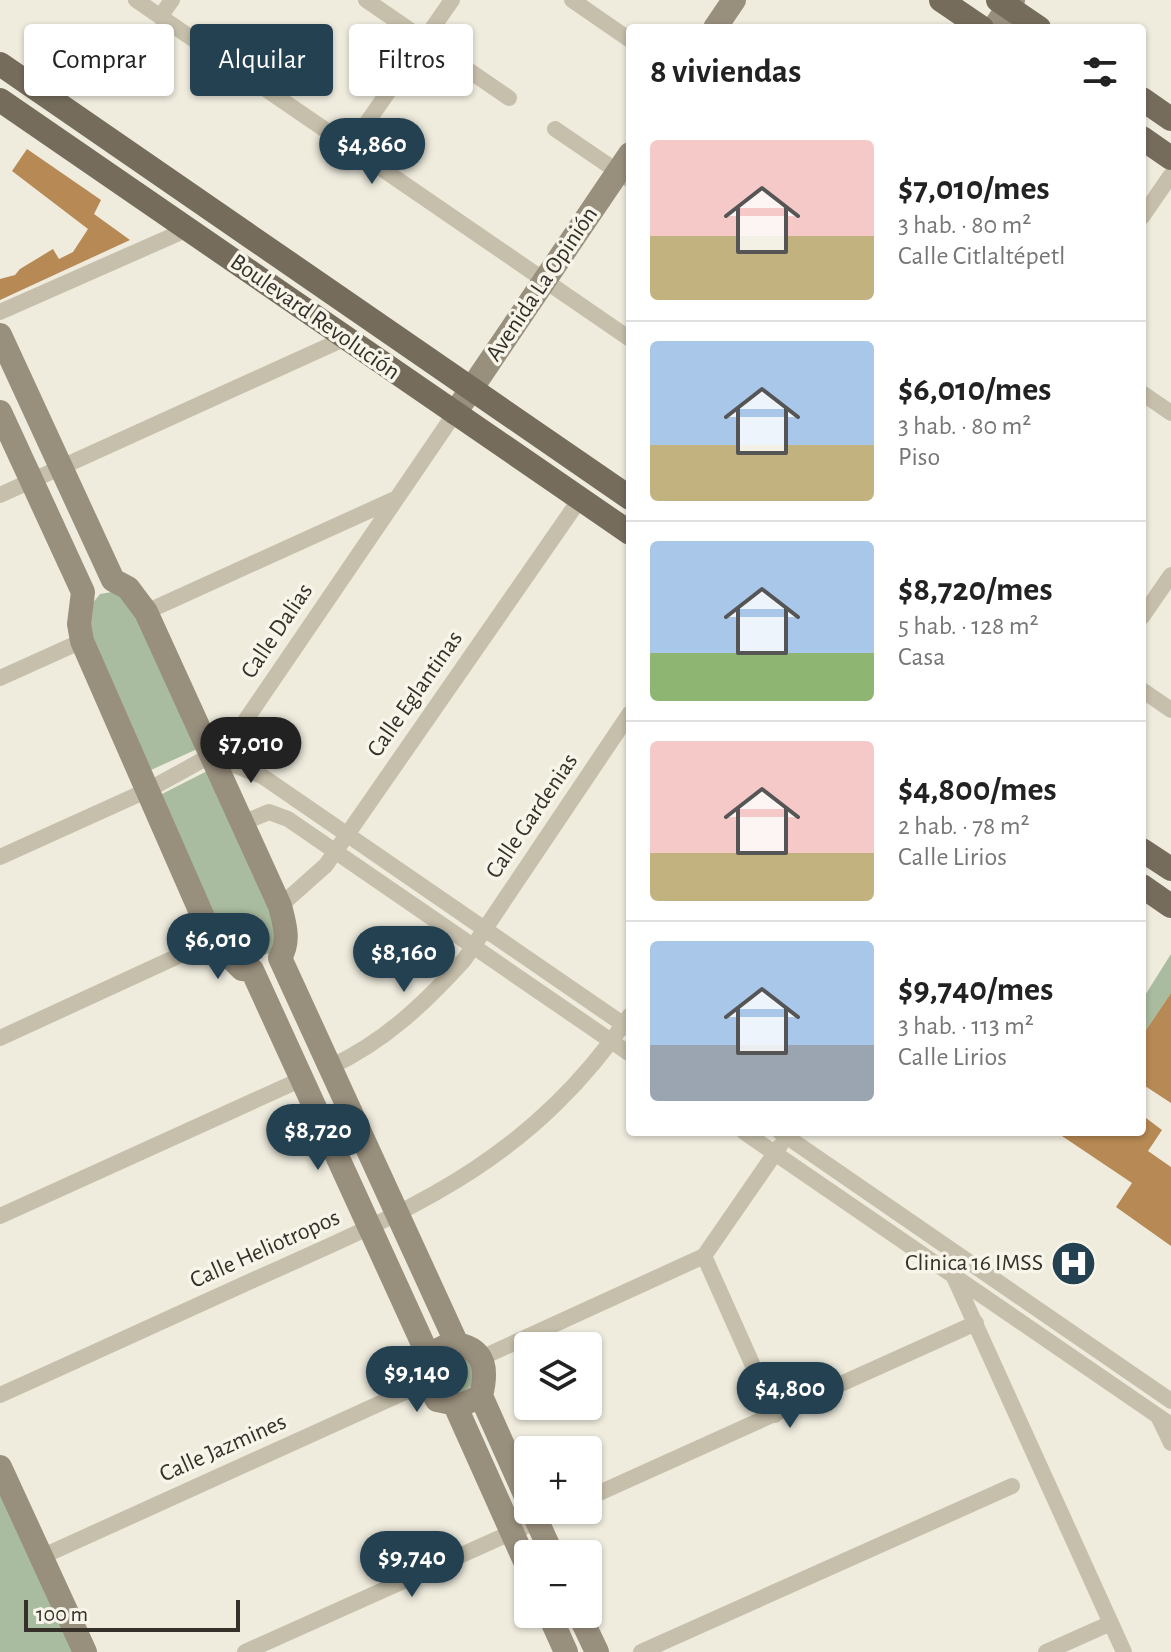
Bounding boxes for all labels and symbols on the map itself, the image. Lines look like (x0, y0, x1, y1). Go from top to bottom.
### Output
pin: $4,860 (307, 118, 437, 186)
street label: Avenida La Opinión (482, 203, 602, 365)
street label: Boulevard Revolución (226, 250, 404, 384)
street label: Calle Dalias (237, 579, 317, 683)
street label: Calle Eglantinas (363, 627, 467, 761)
pin: $7,010 (186, 717, 316, 785)
street label: Calle Gardenias (482, 749, 582, 883)
pin: $6,010 (153, 913, 283, 981)
pin: $8,160 (339, 926, 469, 994)
pin: $8,720 (253, 1104, 383, 1172)
street label: Calle Heliotropos (187, 1205, 343, 1293)
hospital icon: Clinica 16 IMSS (1050, 1239, 1098, 1287)
place label: Clinica 16 IMSS (905, 1251, 1043, 1275)
pin: $9,140 (352, 1346, 482, 1414)
pin: $4,800 (725, 1362, 855, 1430)
street label: Calle Jazmines (156, 1409, 290, 1487)
pin: $9,740 (347, 1531, 477, 1599)
scale bar (24, 1596, 240, 1632)

